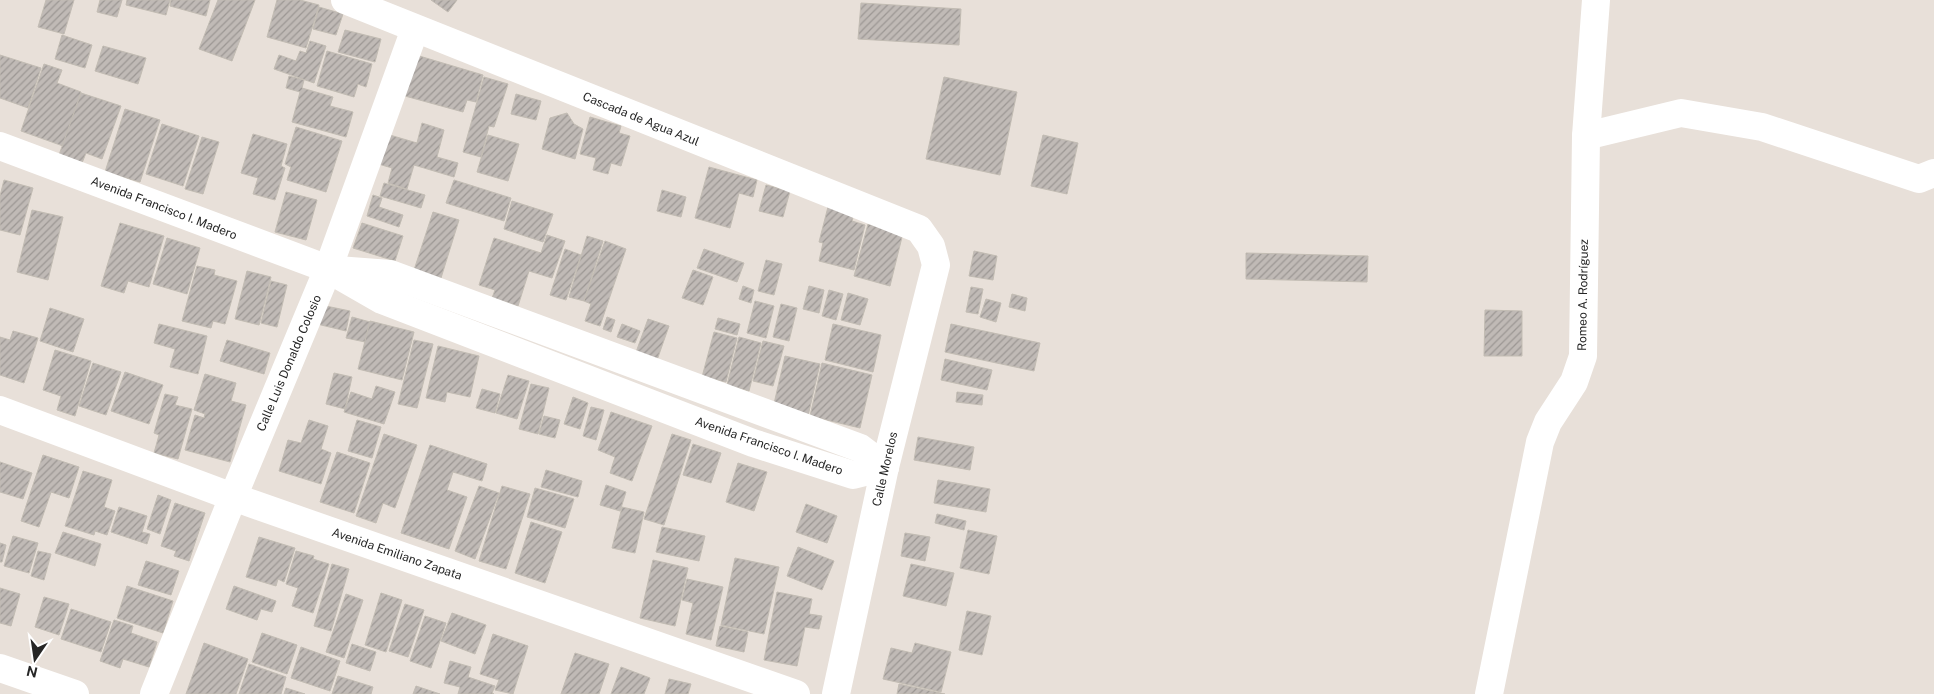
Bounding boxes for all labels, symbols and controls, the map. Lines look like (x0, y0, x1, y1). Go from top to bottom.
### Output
street label: Cascada de Agua Azul (581, 89, 702, 149)
street label: Avenida Francisco I. Madero (89, 174, 239, 242)
street label: Romeo A. Rodríguez (1575, 239, 1591, 351)
street label: Calle Luis Donaldo Colosio (254, 292, 324, 433)
street label: Avenida Francisco I. Madero (693, 414, 845, 478)
street label: Calle Morelos (870, 430, 900, 508)
street label: Avenida Emiliano Zapata (330, 525, 464, 583)
north arrow (10, 634, 60, 684)
text: N (25, 663, 39, 681)

